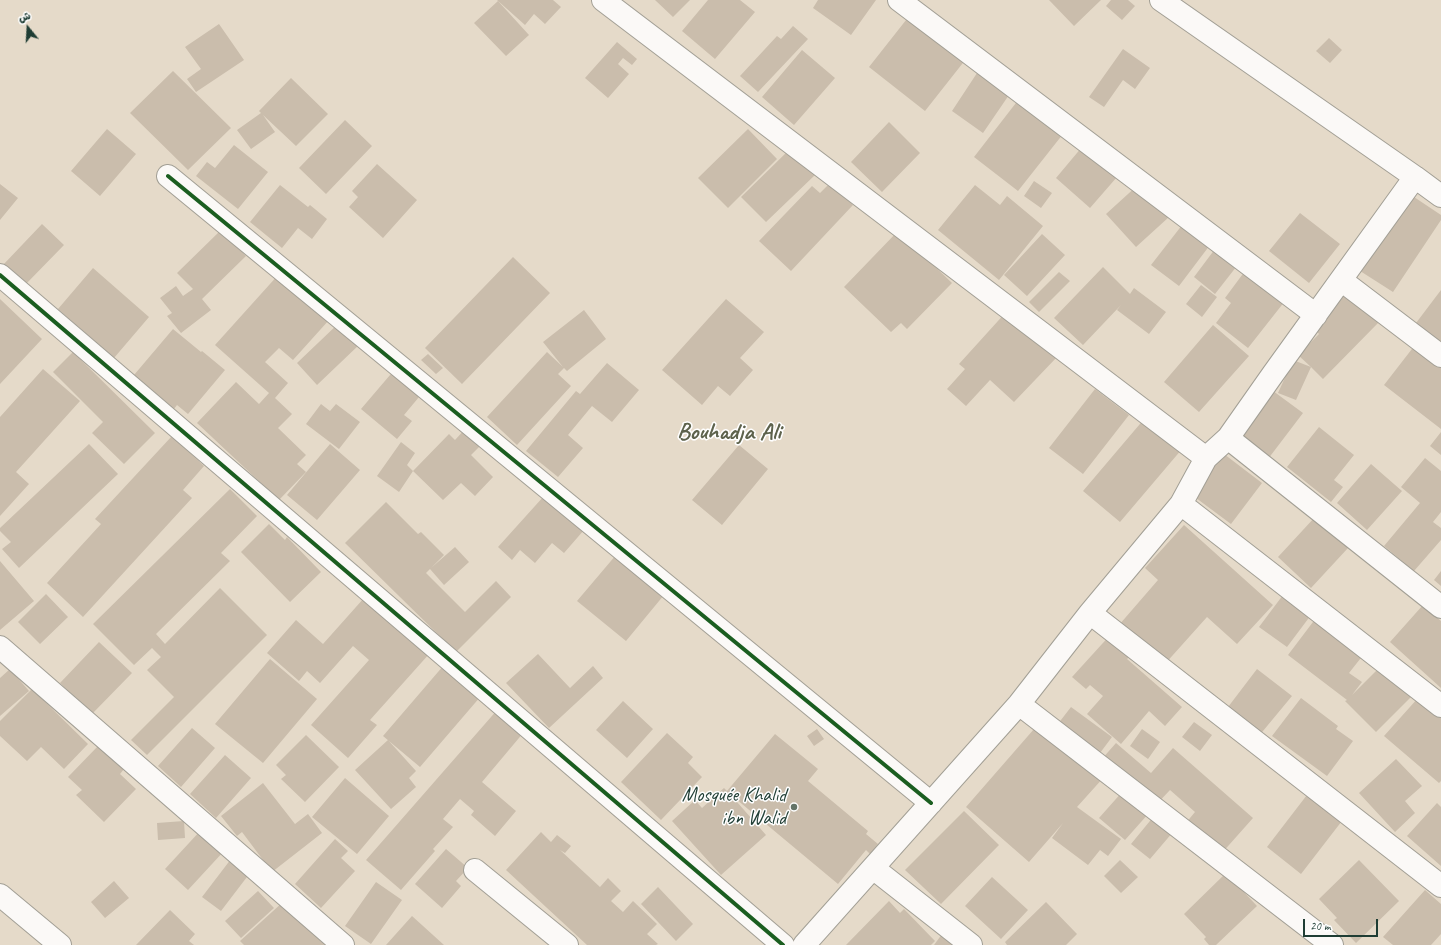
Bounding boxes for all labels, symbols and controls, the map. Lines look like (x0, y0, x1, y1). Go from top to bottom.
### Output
north arrow (8, 8, 48, 48)
text: ش (16, 8, 32, 25)
district label: Bouhadja Ali (677, 419, 781, 447)
place label: Mosquée Khalid ibn Walid (682, 784, 786, 831)
marker: Mosquée Khalid ibn Walid (789, 802, 799, 812)
scale bar (1305, 911, 1380, 937)
text: 20 m (1310, 918, 1330, 934)

